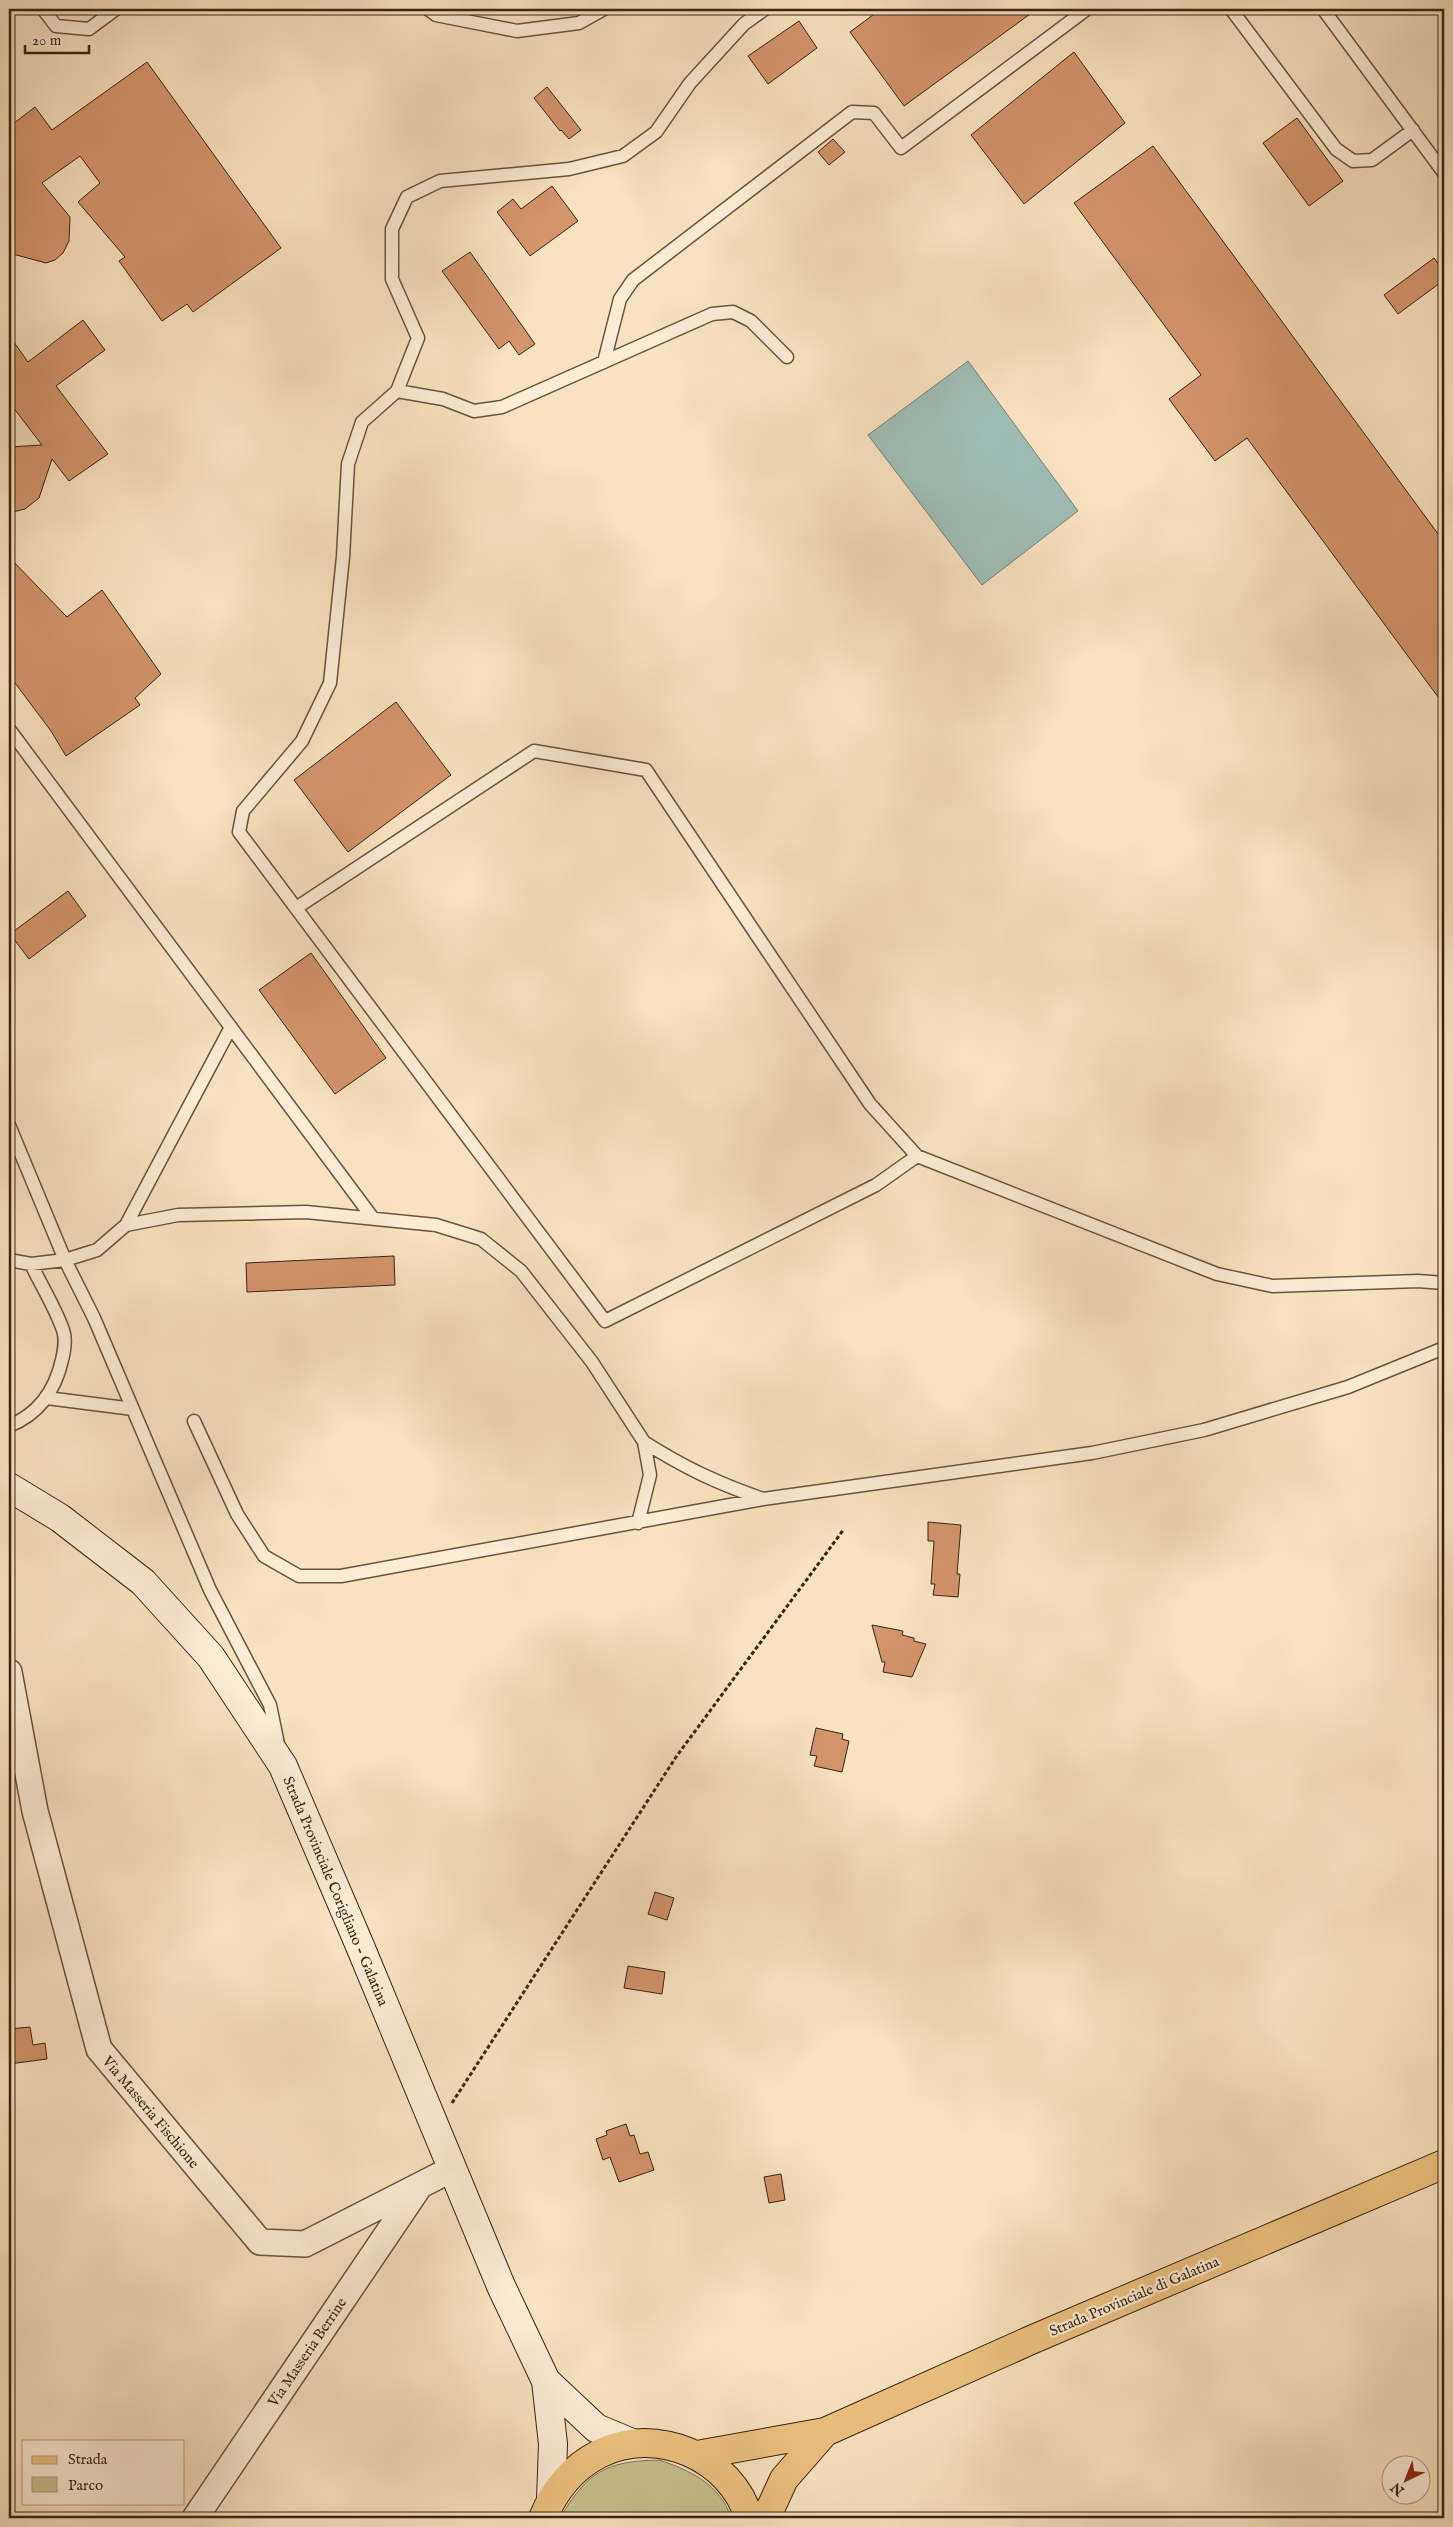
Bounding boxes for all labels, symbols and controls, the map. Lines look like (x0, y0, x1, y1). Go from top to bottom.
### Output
scale bar (25, 22, 89, 54)
text: 20 m (32, 31, 62, 50)
street label: Strada Provinciale Corigliano - Galatina (278, 1773, 393, 2009)
street label: Via Masseria Fischione (97, 2051, 203, 2172)
street label: Strada Provinciale di Galatina (1047, 2252, 1222, 2341)
street label: Via Masseria Berrine (263, 2294, 351, 2411)
legend (22, 2440, 185, 2504)
text: Strada (68, 2450, 108, 2469)
north arrow (1380, 2454, 1430, 2504)
text: Parco (68, 2476, 103, 2495)
text: N (1387, 2478, 1409, 2500)

